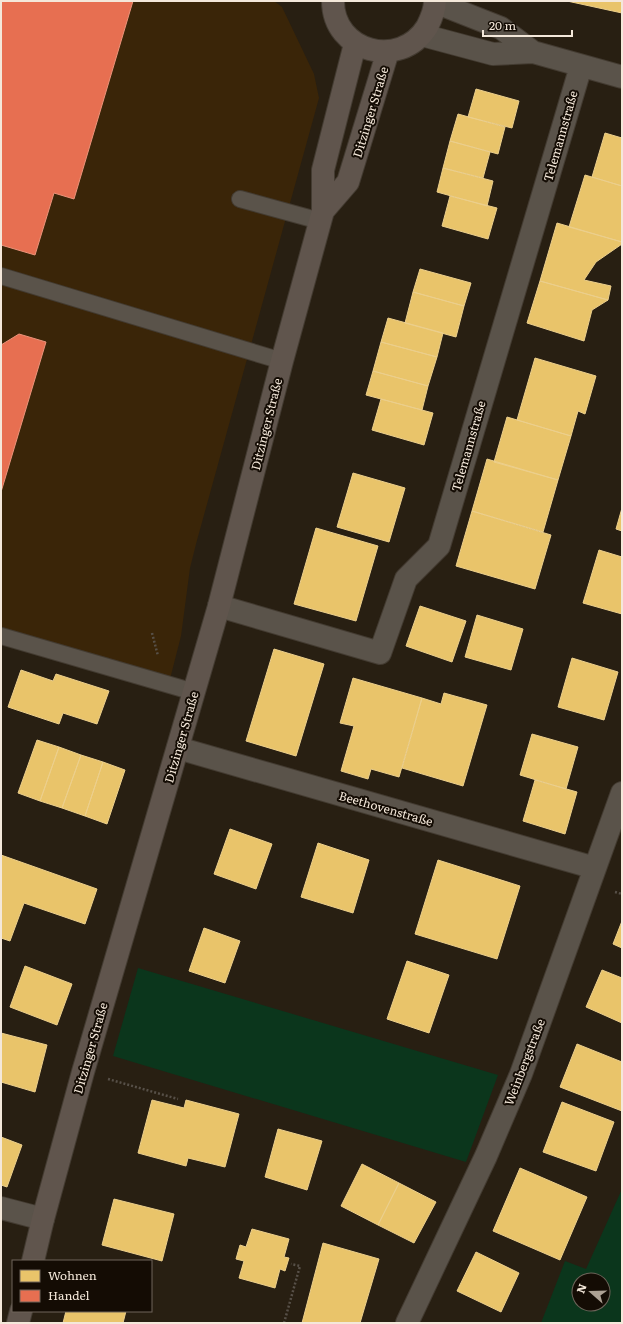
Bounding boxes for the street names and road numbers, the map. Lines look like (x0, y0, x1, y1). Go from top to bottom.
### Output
street label: Ditzinger Straße (348, 64, 392, 160)
street label: Telemannstraße (538, 88, 582, 184)
street label: Ditzinger Straße (246, 376, 286, 472)
street label: Telemannstraße (446, 398, 490, 494)
street label: Ditzinger Straße (159, 689, 203, 785)
street label: Beethovenstraße (337, 786, 435, 830)
street label: Ditzinger Straße (68, 1000, 112, 1096)
street label: Weinbergstraße (499, 1016, 549, 1108)

